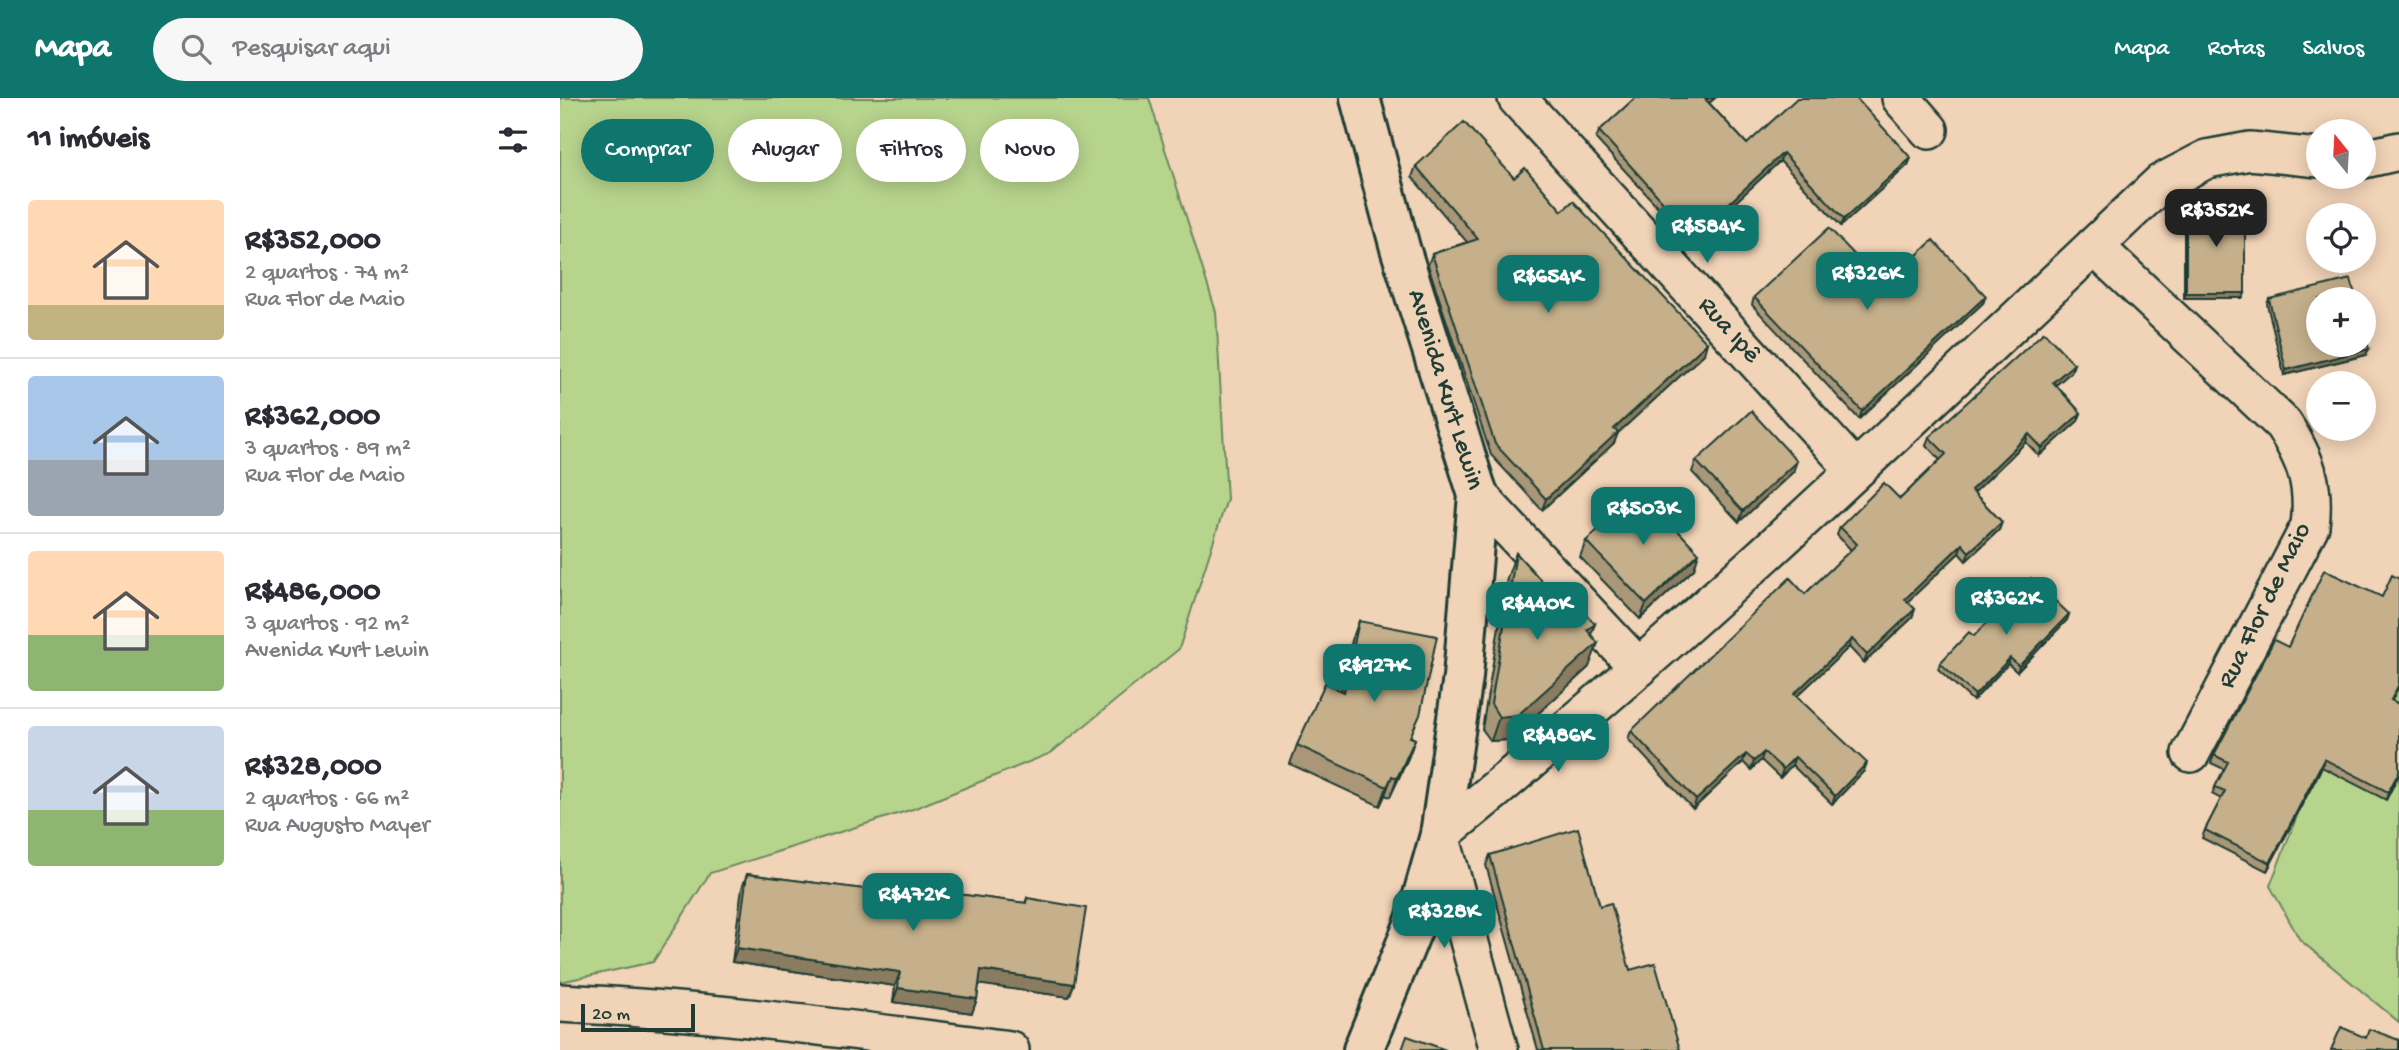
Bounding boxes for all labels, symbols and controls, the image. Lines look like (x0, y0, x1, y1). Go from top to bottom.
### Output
search box (153, 18, 643, 81)
text: Mapa (35, 30, 111, 68)
icon: search (177, 30, 215, 68)
text: Pesquisar aqui (233, 34, 391, 65)
text: Mapa (2114, 35, 2169, 64)
text: Rotas (2207, 35, 2264, 64)
text: Salvos (2302, 35, 2364, 64)
chip: Comprar (581, 119, 714, 182)
chip: Alugar (728, 119, 842, 182)
chip: Filtros (856, 119, 966, 182)
chip: Novo (980, 119, 1079, 182)
north arrow (2306, 119, 2376, 189)
map controls (2306, 119, 2376, 441)
icon: filters (494, 121, 532, 159)
text: 11 imóveis (28, 123, 149, 158)
pin: R$352K (2159, 190, 2273, 249)
text: R$352K (2181, 198, 2251, 225)
button: locate (2306, 203, 2376, 273)
pin: R$584K (1650, 206, 1764, 265)
text: R$584K (1672, 214, 1742, 241)
text: R$352,000 (245, 225, 381, 260)
icon: home (84, 228, 168, 312)
pin: R$326K (1810, 252, 1924, 312)
pin: R$654K (1491, 256, 1605, 315)
text: 2 quartos · 74 m² (245, 260, 409, 287)
text: R$326K (1832, 261, 1902, 288)
text: R$654K (1513, 264, 1583, 291)
street label: Avenida Kurt Lewin (1399, 286, 1489, 494)
text: Rua Flor de Maio (245, 287, 405, 314)
button: + (2306, 287, 2376, 357)
street label: Rua Ipê (1690, 291, 1766, 371)
button: − (2306, 371, 2376, 441)
text: R$362,000 (245, 401, 380, 436)
icon: home (84, 404, 168, 488)
text: 3 quartos · 89 m² (245, 436, 411, 463)
text: Rua Flor de Maio (245, 463, 405, 490)
pin: R$503K (1586, 488, 1700, 547)
text: R$503K (1607, 496, 1679, 523)
street label: Rua Flor de Maio (2212, 518, 2320, 694)
text: R$486,000 (245, 576, 381, 611)
pin: R$362K (1949, 578, 2063, 637)
icon: home (84, 579, 168, 663)
pin: R$440K (1480, 582, 1594, 642)
text: R$362K (1971, 586, 2041, 613)
text: R$440K (1502, 591, 1572, 618)
text: 3 quartos · 92 m² (245, 611, 409, 638)
text: Avenida Kurt Lewin (245, 638, 429, 665)
pin: R$927K (1317, 644, 1431, 704)
text: R$927K (1339, 653, 1409, 680)
pin: R$486K (1501, 714, 1615, 774)
text: R$486K (1523, 723, 1593, 750)
text: R$328,000 (245, 751, 381, 786)
icon: home (84, 754, 168, 838)
text: 2 quartos · 66 m² (245, 786, 409, 813)
text: Rua Augusto Mayer (245, 813, 430, 840)
pin: R$472K (856, 874, 970, 933)
text: R$472K (878, 882, 948, 909)
pin: R$328K (1387, 890, 1501, 950)
text: R$328K (1409, 899, 1479, 926)
scale bar (581, 1001, 695, 1033)
text: 20 m (592, 1004, 630, 1027)

